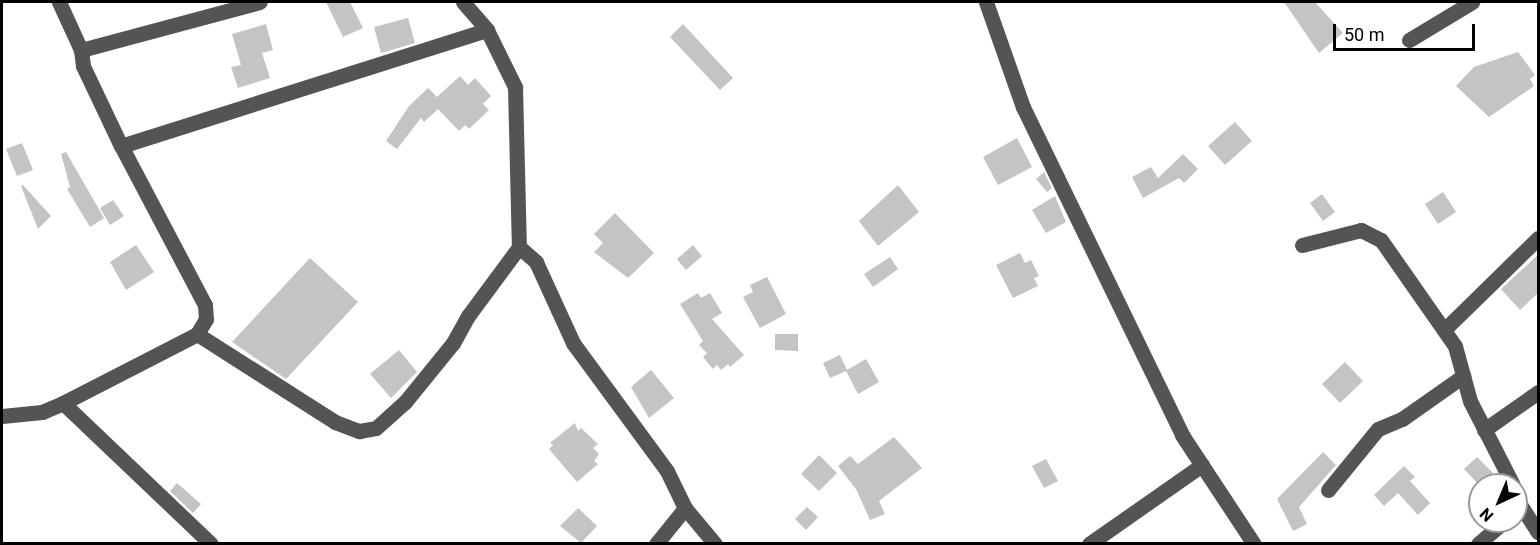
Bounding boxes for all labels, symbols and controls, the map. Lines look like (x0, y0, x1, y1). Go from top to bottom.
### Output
scale bar (1336, 12, 1478, 50)
text: 50 m (1344, 24, 1384, 45)
north arrow (1468, 473, 1528, 533)
text: N (1476, 504, 1497, 526)

